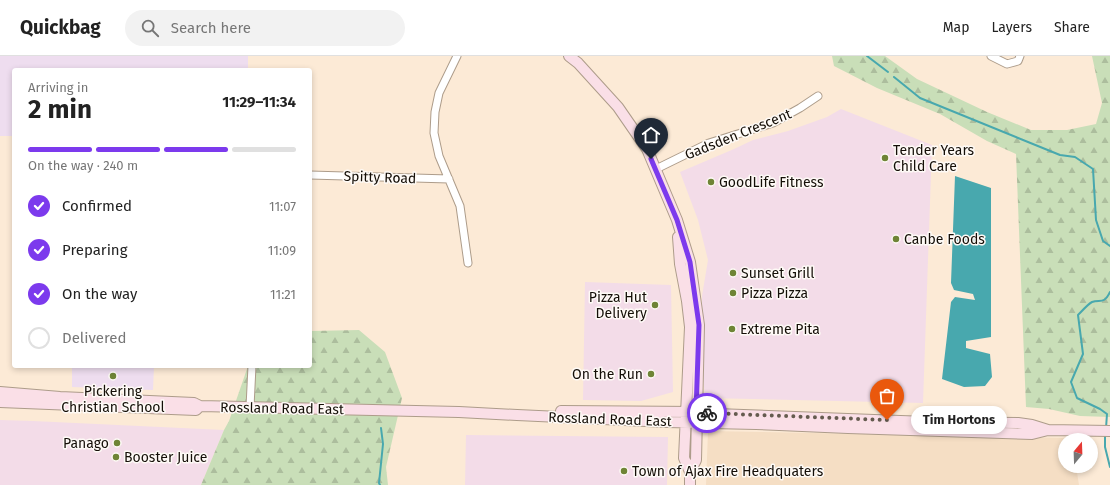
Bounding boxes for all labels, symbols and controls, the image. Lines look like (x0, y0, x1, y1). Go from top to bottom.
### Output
search box (125, 10, 405, 46)
text: Quickbag (20, 16, 101, 39)
icon: search (139, 17, 161, 39)
text: Search here (171, 19, 251, 37)
text: Map (943, 19, 969, 36)
text: Layers (991, 19, 1032, 36)
text: Share (1054, 19, 1090, 36)
text: Arriving in (28, 80, 88, 95)
text: 11:29–11:34 (222, 93, 296, 111)
text: 2 min (28, 94, 92, 125)
street label: Gadsden Crescent (682, 105, 795, 164)
pin (634, 118, 668, 159)
icon: home (640, 124, 662, 146)
place label: Tender Years Child Care (893, 142, 975, 175)
marker: Tender Years Child Care (880, 153, 890, 163)
text: On the way · 240 m (28, 158, 138, 173)
street label: Spitty Road (343, 168, 417, 187)
place label: GoodLife Fitness (719, 174, 824, 191)
marker: GoodLife Fitness (706, 177, 716, 187)
icon: check (28, 195, 50, 217)
text: Confirmed (62, 197, 132, 215)
text: 11:07 (269, 199, 296, 214)
place label: Canbe Foods (904, 231, 985, 248)
marker: Canbe Foods (891, 234, 901, 244)
icon: check (28, 239, 50, 261)
text: Preparing (62, 241, 127, 259)
text: 11:09 (268, 243, 296, 258)
place label: Sunset Grill (741, 265, 814, 282)
marker: Sunset Grill (728, 268, 738, 278)
icon: check (28, 283, 50, 305)
text: On the way (62, 285, 137, 303)
place label: Pizza Pizza (741, 285, 808, 302)
text: 11:21 (270, 287, 296, 302)
marker: Pizza Pizza (728, 288, 738, 298)
place label: Pizza Hut Delivery (589, 289, 648, 322)
marker: Pizza Hut Delivery (650, 300, 660, 310)
place label: Extreme Pita (740, 321, 820, 338)
marker: Extreme Pita (727, 324, 737, 334)
text: Delivered (62, 329, 126, 347)
place label: On the Run (572, 366, 643, 383)
marker: On the Run (646, 369, 656, 379)
marker: Pickering Christian School (108, 371, 118, 381)
pin (870, 379, 904, 420)
place label: Pickering Christian School (61, 383, 165, 416)
icon: bag (876, 385, 898, 407)
courier (687, 393, 727, 433)
street label: Rossland Road East (220, 399, 345, 418)
icon: bike (696, 402, 718, 424)
callout: Tim Hortons (911, 406, 1007, 434)
street label: Rossland Road East (548, 409, 673, 430)
text: Tim Hortons (923, 412, 995, 427)
north arrow (1058, 433, 1098, 473)
map controls (1058, 433, 1098, 473)
place label: Panago (63, 435, 109, 452)
marker: Panago (112, 438, 122, 448)
place label: Booster Juice (124, 449, 207, 466)
marker: Booster Juice (111, 452, 121, 462)
place label: Town of Ajax Fire Headquaters (632, 463, 824, 480)
marker: Town of Ajax Fire Headquaters (619, 466, 629, 476)

